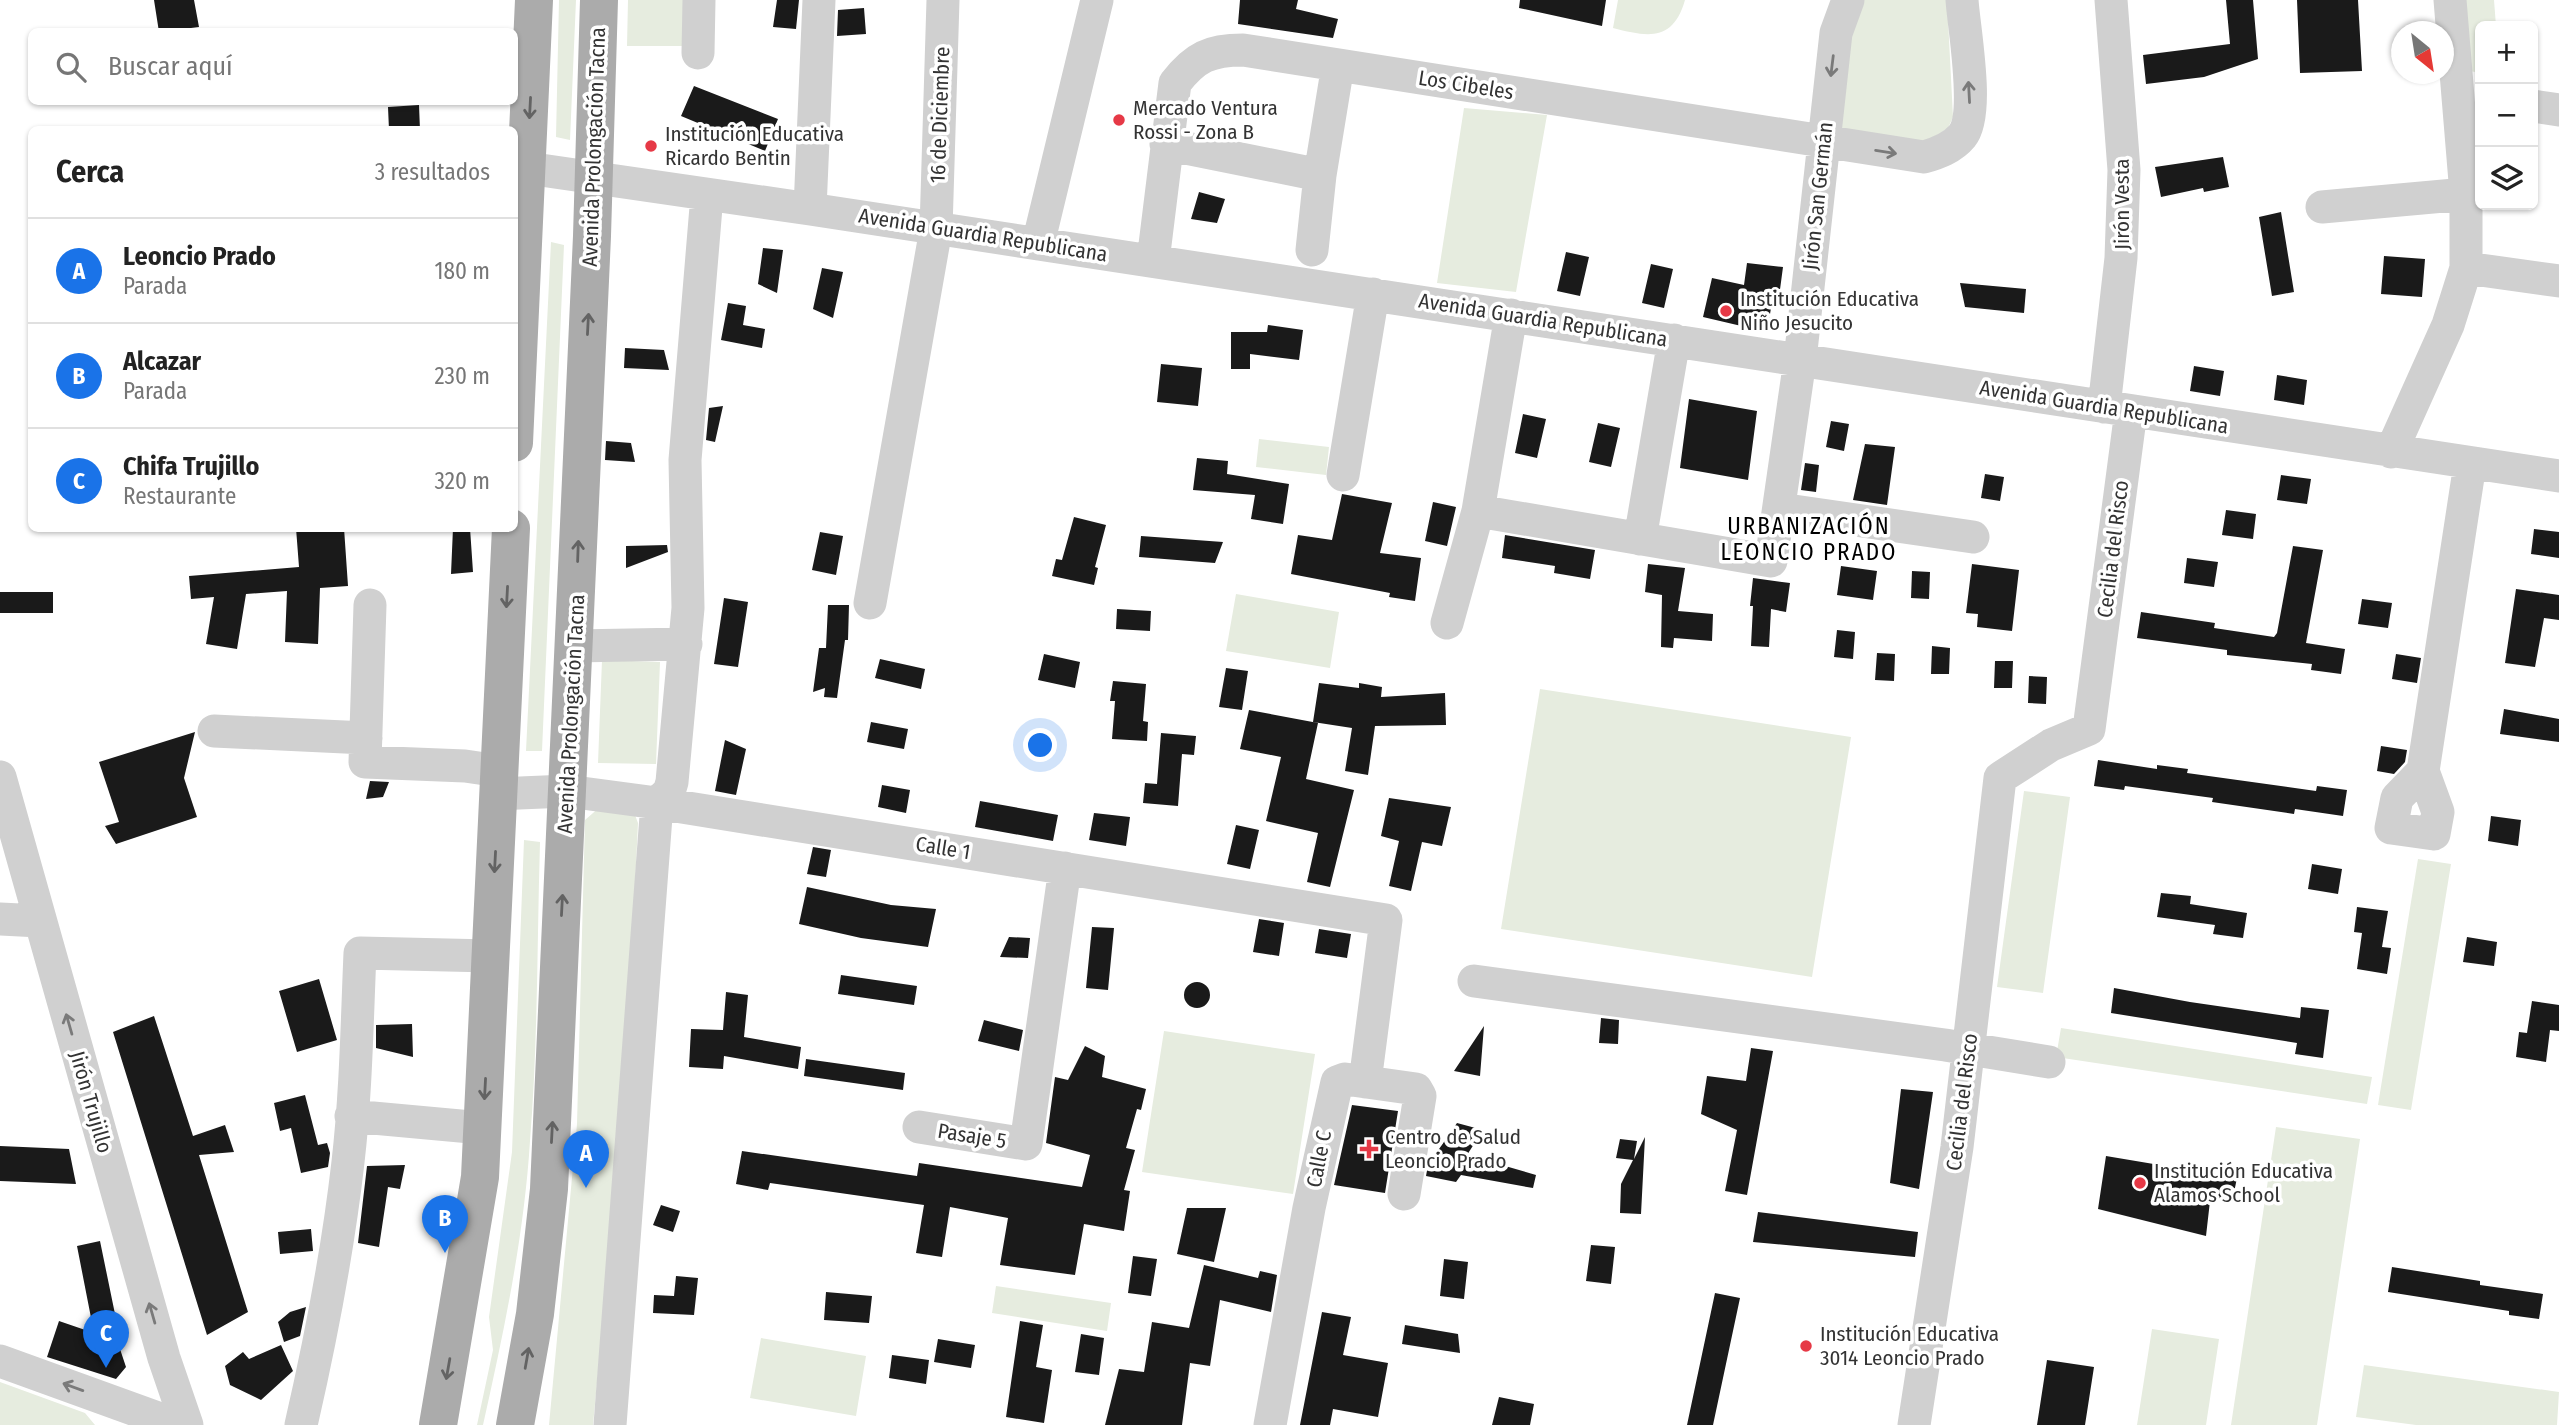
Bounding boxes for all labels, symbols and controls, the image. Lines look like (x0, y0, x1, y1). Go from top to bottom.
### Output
north arrow (2391, 21, 2454, 84)
map controls (2475, 21, 2538, 210)
button: + (2475, 21, 2538, 84)
street label: Avenida Prolongación Tacna (577, 27, 611, 267)
search box (28, 28, 518, 105)
street label: 16 de Diciembre (925, 46, 955, 184)
icon: search (52, 48, 90, 86)
text: Buscar aquí (108, 51, 233, 82)
one-way arrow (1825, 54, 1838, 76)
street label: Los Cibeles (1417, 65, 1516, 105)
one-way arrow (1962, 81, 1975, 103)
button: − (2475, 84, 2538, 147)
place label: Mercado Ventura Rossi - Zona B (1133, 95, 1278, 145)
one-way arrow (523, 96, 536, 119)
marker: Mercado Ventura Rossi - Zona B (1111, 112, 1127, 128)
place label: Institución Educativa Ricardo Bentin (665, 121, 844, 171)
street label: Jirón San Germán (1797, 121, 1839, 271)
marker: Institución Educativa Ricardo Bentin (643, 138, 659, 154)
one-way arrow (1874, 146, 1896, 159)
button: layers (2475, 147, 2538, 210)
text: Cerca (56, 154, 124, 190)
text: 3 resultados (375, 158, 490, 186)
street label: Jirón Vesta (2109, 158, 2135, 250)
street label: Avenida Guardia Republicana (857, 202, 1109, 268)
text: Leoncio Prado (123, 241, 276, 272)
text: A (73, 257, 85, 285)
text: 180 m (434, 257, 490, 285)
text: Parada (123, 272, 187, 300)
place label: Institución Educativa Niño Jesucito (1740, 286, 1919, 336)
street label: Avenida Guardia Republicana (1417, 287, 1669, 353)
marker: Institución Educativa Niño Jesucito (1718, 303, 1734, 319)
one-way arrow (581, 313, 594, 336)
text: Alcazar (123, 346, 201, 377)
text: B (73, 362, 85, 390)
text: 230 m (434, 362, 490, 390)
street label: Avenida Guardia Republicana (1978, 374, 2230, 440)
text: Parada (123, 377, 187, 405)
text: Chifa Trujillo (123, 451, 259, 482)
text: C (73, 467, 85, 495)
text: 320 m (435, 467, 490, 495)
street label: Cecilia del Risco (2092, 479, 2134, 619)
text: Restaurante (123, 482, 236, 510)
district label: URBANIZACIÓN LEONCIO PRADO (1720, 512, 1898, 566)
one-way arrow (571, 540, 584, 563)
one-way arrow (501, 585, 514, 608)
street label: Avenida Prolongación Tacna (552, 594, 590, 834)
your location (1023, 728, 1057, 762)
street label: Calle 1 (914, 831, 972, 865)
one-way arrow (489, 850, 502, 873)
one-way arrow (555, 893, 568, 916)
one-way arrow (62, 1013, 75, 1036)
street label: Cecilia del Risco (1941, 1032, 1983, 1172)
street label: Jirón Trujillo (64, 1048, 118, 1156)
one-way arrow (478, 1077, 491, 1100)
street label: Pasaje 5 (936, 1118, 1008, 1154)
one-way arrow (545, 1121, 558, 1144)
place label: Centro de Salud Leoncio Prado (1385, 1124, 1521, 1174)
street label: Calle C (1301, 1128, 1337, 1190)
pin: A (563, 1130, 609, 1188)
marker: Centro de Salud Leoncio Prado (1359, 1139, 1379, 1159)
place label: Institución Educativa Alamos School (2154, 1158, 2333, 1208)
marker: Institución Educativa Alamos School (2132, 1175, 2148, 1191)
pin: B (422, 1195, 468, 1253)
one-way arrow (144, 1302, 157, 1324)
pin: C (83, 1310, 129, 1368)
place label: Institución Educativa 3014 Leoncio Prado (1820, 1321, 1999, 1371)
marker: Institución Educativa 3014 Leoncio Prado (1798, 1338, 1814, 1354)
one-way arrow (521, 1347, 534, 1370)
one-way arrow (441, 1357, 455, 1380)
one-way arrow (63, 1380, 85, 1392)

